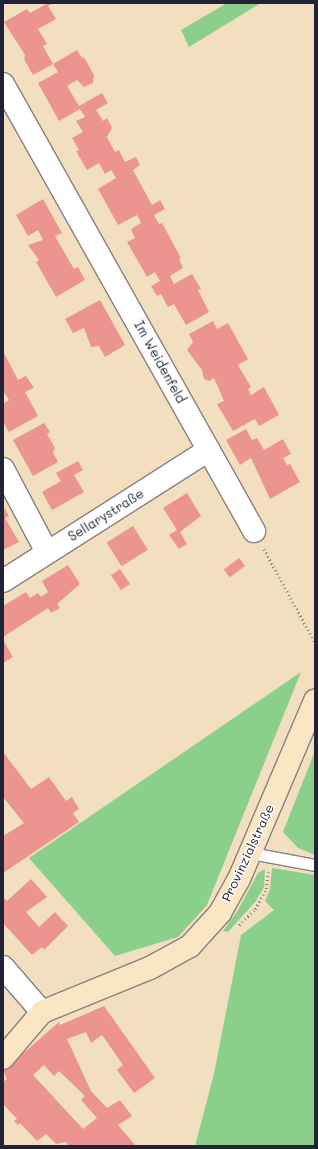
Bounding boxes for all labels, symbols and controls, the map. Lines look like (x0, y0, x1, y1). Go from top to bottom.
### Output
street label: Im Weidenfeld (131, 318, 189, 406)
street label: Sellarystraße (65, 486, 147, 544)
street label: Provinzialstraße (219, 802, 277, 904)

